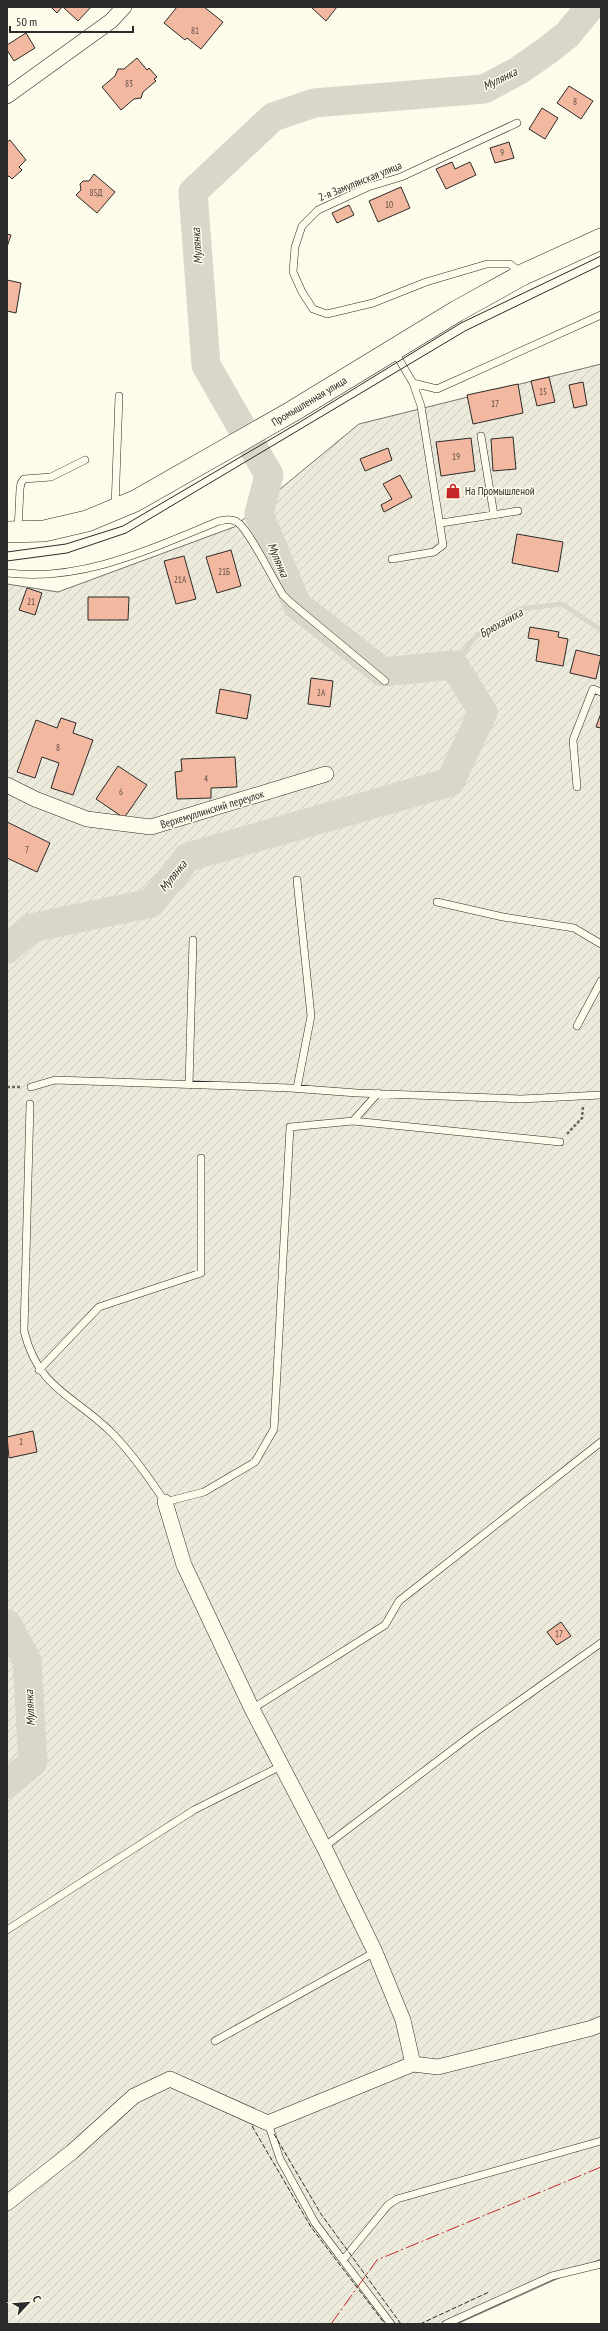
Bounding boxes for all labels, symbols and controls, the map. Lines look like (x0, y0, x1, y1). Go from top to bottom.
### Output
scale bar (10, 8, 133, 34)
text: 50 m (16, 14, 37, 29)
house number: 81 (191, 25, 199, 36)
water label: Мулянка (480, 63, 520, 93)
house number: 83 (125, 78, 133, 89)
house number: 8 (573, 96, 577, 107)
house number: 9 (500, 147, 504, 158)
street label: 2-я Замулянская улица (316, 158, 404, 204)
house number: 85Д (90, 187, 103, 198)
house number: 10 (385, 199, 393, 210)
water label: Мулянка (188, 226, 205, 265)
street label: Промышленная улица (269, 373, 349, 429)
house number: 15 (539, 386, 547, 397)
house number: 17 (491, 398, 499, 409)
house number: 19 (452, 451, 460, 462)
shop icon: На Промышленой (444, 482, 462, 500)
place label: На Промышленой (465, 484, 535, 498)
water label: Мулянка (264, 540, 293, 580)
house number: 21Б (218, 566, 230, 577)
house number: 21А (174, 574, 187, 585)
house number: 21 (27, 596, 35, 607)
water label: Брюханиха (476, 604, 526, 641)
house number: 2А (317, 687, 326, 698)
house number: 8 (56, 742, 60, 753)
house number: 4 (204, 773, 208, 784)
house number: 6 (119, 786, 123, 797)
street label: Верхемуллинский переулок (158, 786, 266, 831)
house number: 7 (25, 844, 29, 855)
water label: Мулянка (155, 856, 191, 894)
house number: 1 (19, 1436, 23, 1447)
house number: 17 (555, 1628, 563, 1639)
water label: Мулянка (21, 1688, 38, 1726)
north arrow (8, 2283, 48, 2323)
text: С (30, 2293, 44, 2304)

